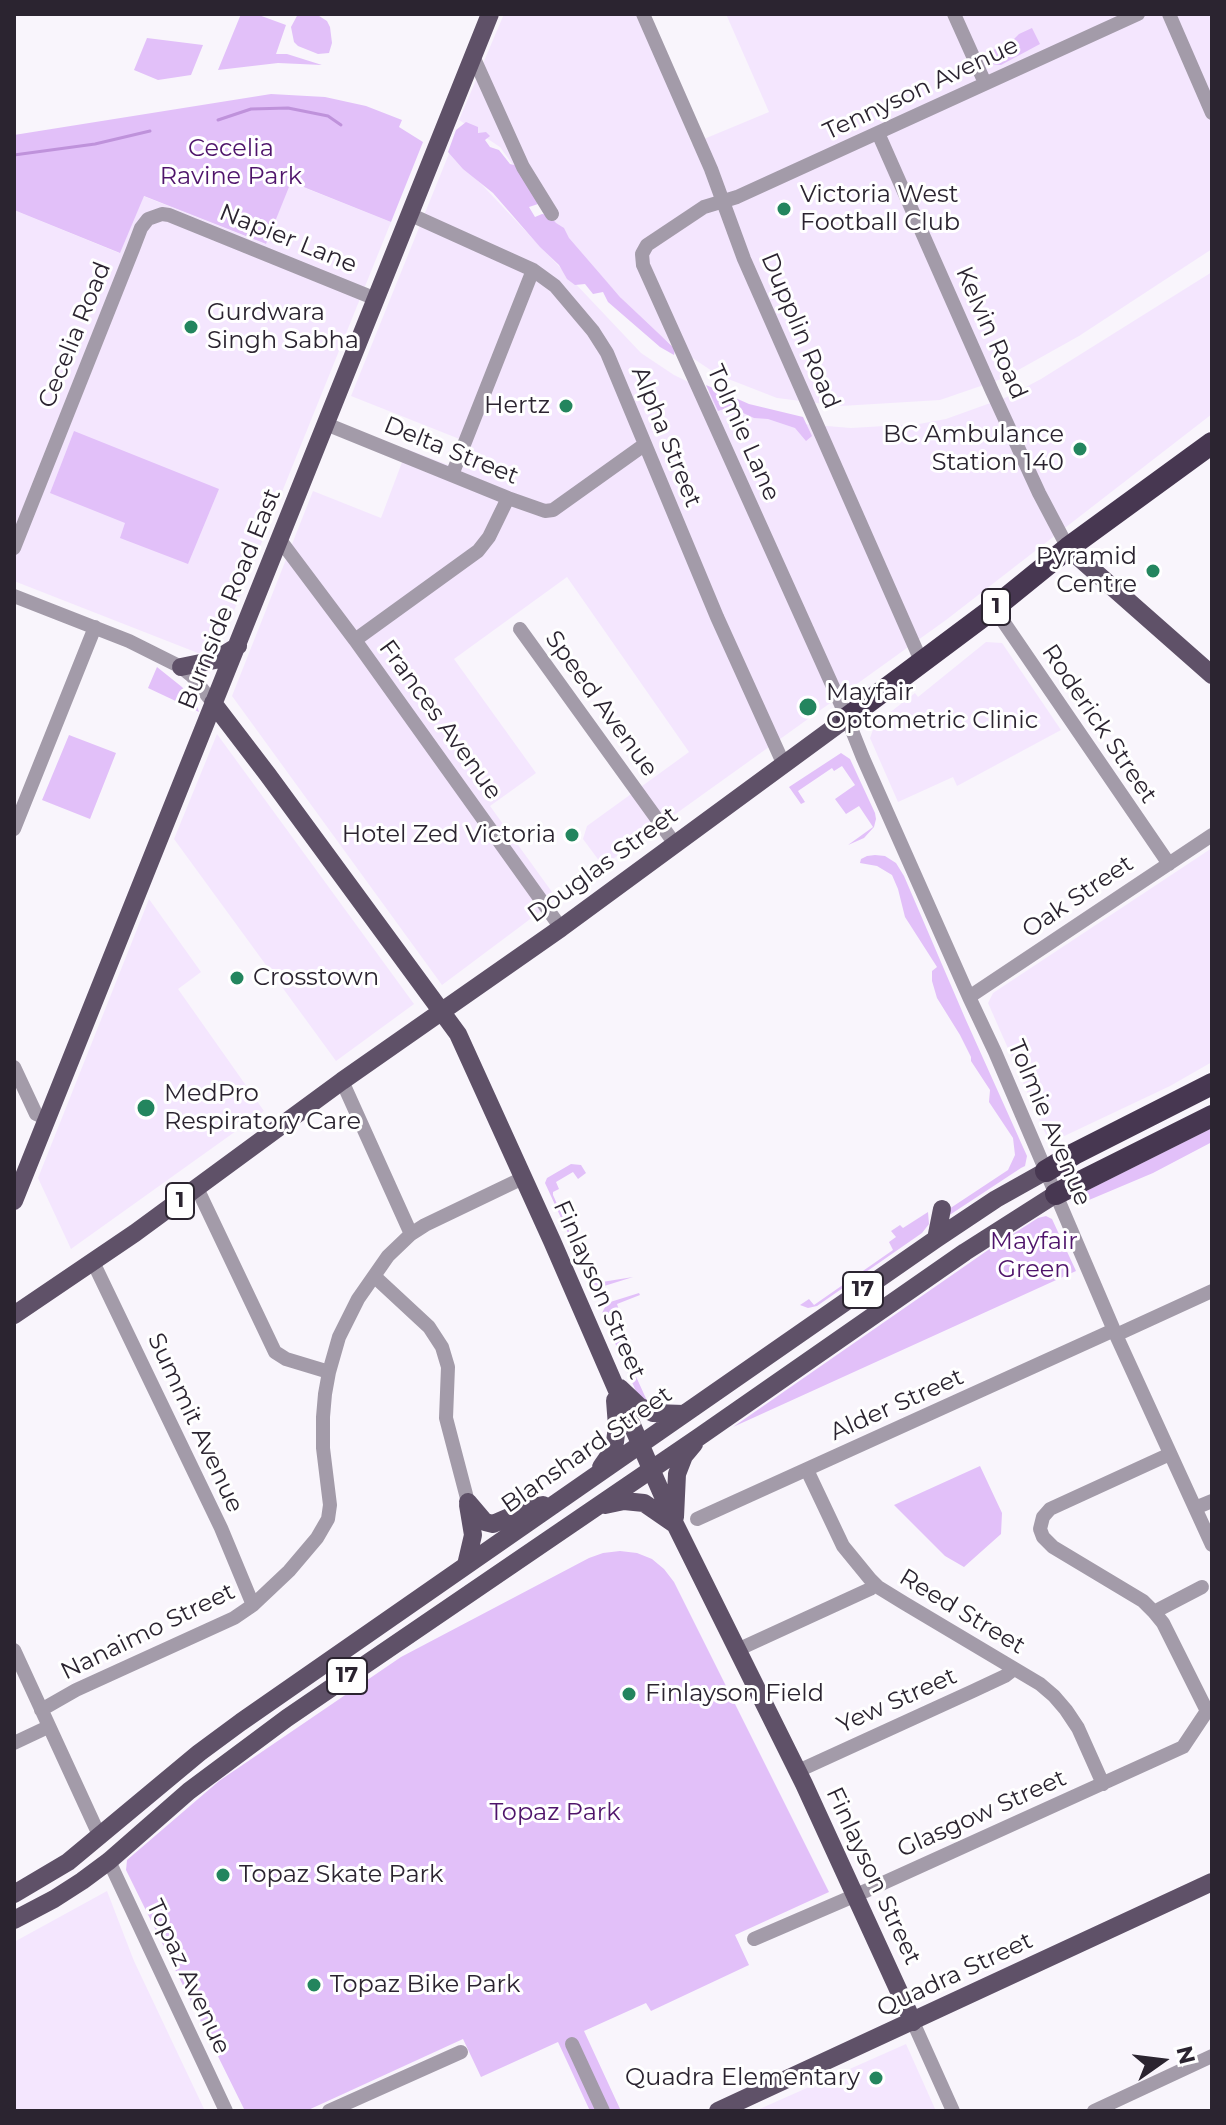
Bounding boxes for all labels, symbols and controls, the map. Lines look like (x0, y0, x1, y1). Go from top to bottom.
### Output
street label: Tennyson Avenue (819, 31, 1023, 147)
park label: Cecelia Ravine Park (160, 135, 302, 191)
place label: Victoria West Football Club (800, 181, 960, 237)
street label: Napier Lane (215, 198, 361, 280)
marker: Victoria West Football Club (775, 200, 793, 218)
street label: Dupplin Road (754, 249, 846, 413)
street label: Cecelia Road (33, 258, 117, 412)
street label: Kelvin Road (949, 262, 1033, 404)
place label: Gurdwara Singh Sabha (207, 299, 359, 355)
marker: Gurdwara Singh Sabha (182, 318, 200, 336)
street label: Tolmie Lane (700, 361, 786, 505)
street label: Alpha Street (625, 362, 707, 512)
place label: Hertz (484, 392, 550, 420)
marker: Hertz (557, 397, 575, 415)
street label: Delta Street (379, 411, 523, 491)
place label: BC Ambulance Station 140 (883, 421, 1064, 477)
marker: BC Ambulance Station 140 (1071, 440, 1089, 458)
street label: Burnside Road East (173, 484, 287, 714)
place label: Pyramid Centre (1036, 543, 1137, 599)
marker: Pyramid Centre (1144, 562, 1162, 580)
road number: 1 (982, 589, 1010, 625)
street label: Speed Avenue (538, 625, 664, 783)
street label: Frances Avenue (372, 635, 508, 805)
street label: Roderick Street (1035, 639, 1163, 809)
place label: Mayfair Optometric Clinic (826, 679, 1038, 735)
marker: Mayfair Optometric Clinic (797, 696, 819, 718)
street label: Douglas Street (522, 801, 684, 929)
place label: Hotel Zed Victoria (342, 821, 556, 849)
marker: Hotel Zed Victoria (563, 826, 581, 844)
street label: Oak Street (1017, 849, 1139, 945)
place label: Crosstown (253, 964, 379, 992)
marker: Crosstown (228, 969, 246, 987)
street label: Tolmie Avenue (1001, 1036, 1097, 1210)
place label: MedPro Respiratory Care (164, 1080, 361, 1136)
marker: MedPro Respiratory Care (135, 1097, 157, 1119)
road number: 1 (166, 1183, 194, 1219)
street label: Finlayson Street (547, 1196, 651, 1384)
park label: Mayfair Green (990, 1228, 1078, 1284)
road number: 17 (843, 1272, 883, 1308)
street label: Summit Avenue (141, 1329, 249, 1517)
street label: Alder Street (826, 1363, 968, 1447)
street label: Blanshard Street (496, 1380, 678, 1520)
street label: Reed Street (894, 1563, 1030, 1661)
street label: Nanaimo Street (56, 1577, 240, 1687)
road number: 17 (327, 1658, 367, 1694)
street label: Yew Street (833, 1662, 961, 1740)
place label: Finlayson Field (645, 1680, 824, 1708)
marker: Finlayson Field (620, 1685, 638, 1703)
street label: Glasgow Street (893, 1764, 1071, 1864)
street label: Finlayson Street (819, 1783, 927, 1969)
park label: Topaz Park (489, 1799, 621, 1827)
place label: Topaz Skate Park (239, 1861, 443, 1889)
marker: Topaz Skate Park (214, 1866, 232, 1884)
street label: Topaz Avenue (140, 1895, 236, 2059)
street label: Quadra Street (873, 1926, 1037, 2024)
place label: Topaz Bike Park (330, 1971, 520, 1999)
marker: Topaz Bike Park (305, 1976, 323, 1994)
north arrow (1122, 2021, 1202, 2101)
text: N (1171, 2043, 1201, 2067)
place label: Quadra Elementary (625, 2064, 860, 2092)
marker: Quadra Elementary (867, 2069, 885, 2087)

